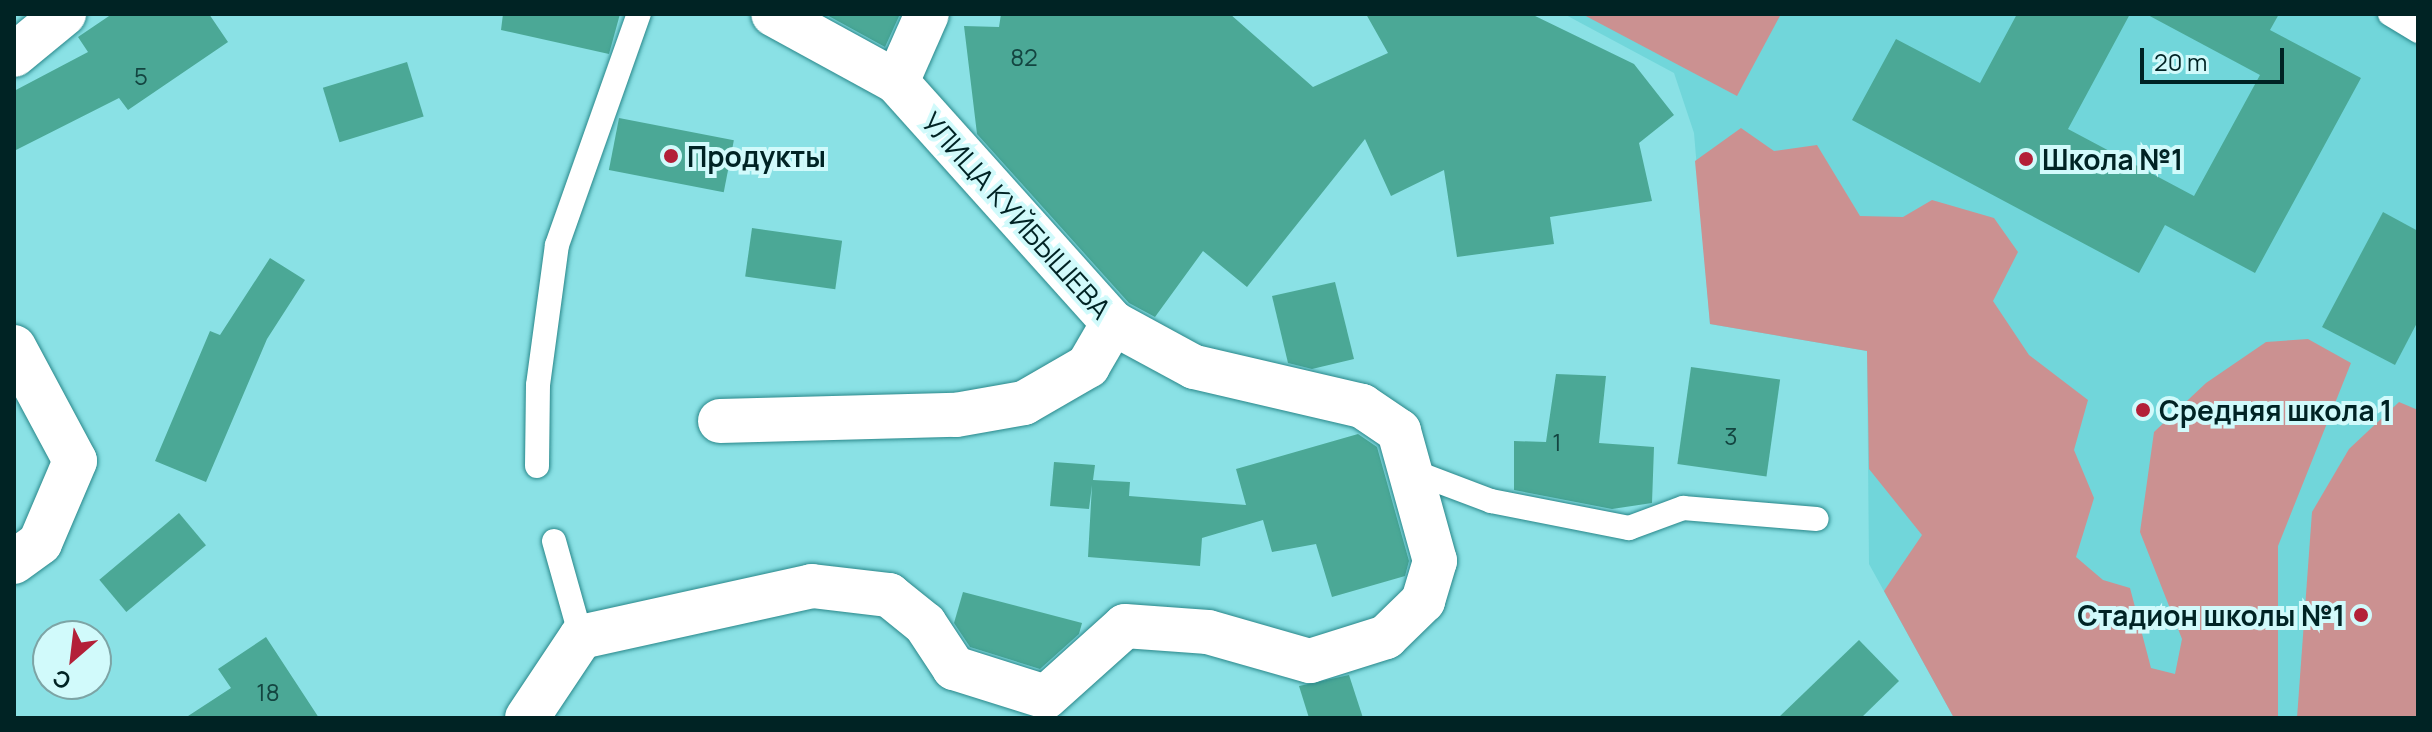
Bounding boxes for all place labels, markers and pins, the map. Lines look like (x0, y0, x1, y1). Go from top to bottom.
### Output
place label: Продукты (687, 139, 826, 173)
place label: Школа №1 (2042, 142, 2183, 176)
marker: Продукты (662, 147, 680, 165)
marker: Школа №1 (2017, 150, 2035, 168)
place label: Средняя школа 1 (2159, 393, 2392, 427)
marker: Средняя школа 1 (2134, 401, 2152, 419)
place label: Стадион школы №1 (2077, 598, 2345, 632)
marker: Стадион школы №1 (2352, 606, 2370, 624)

